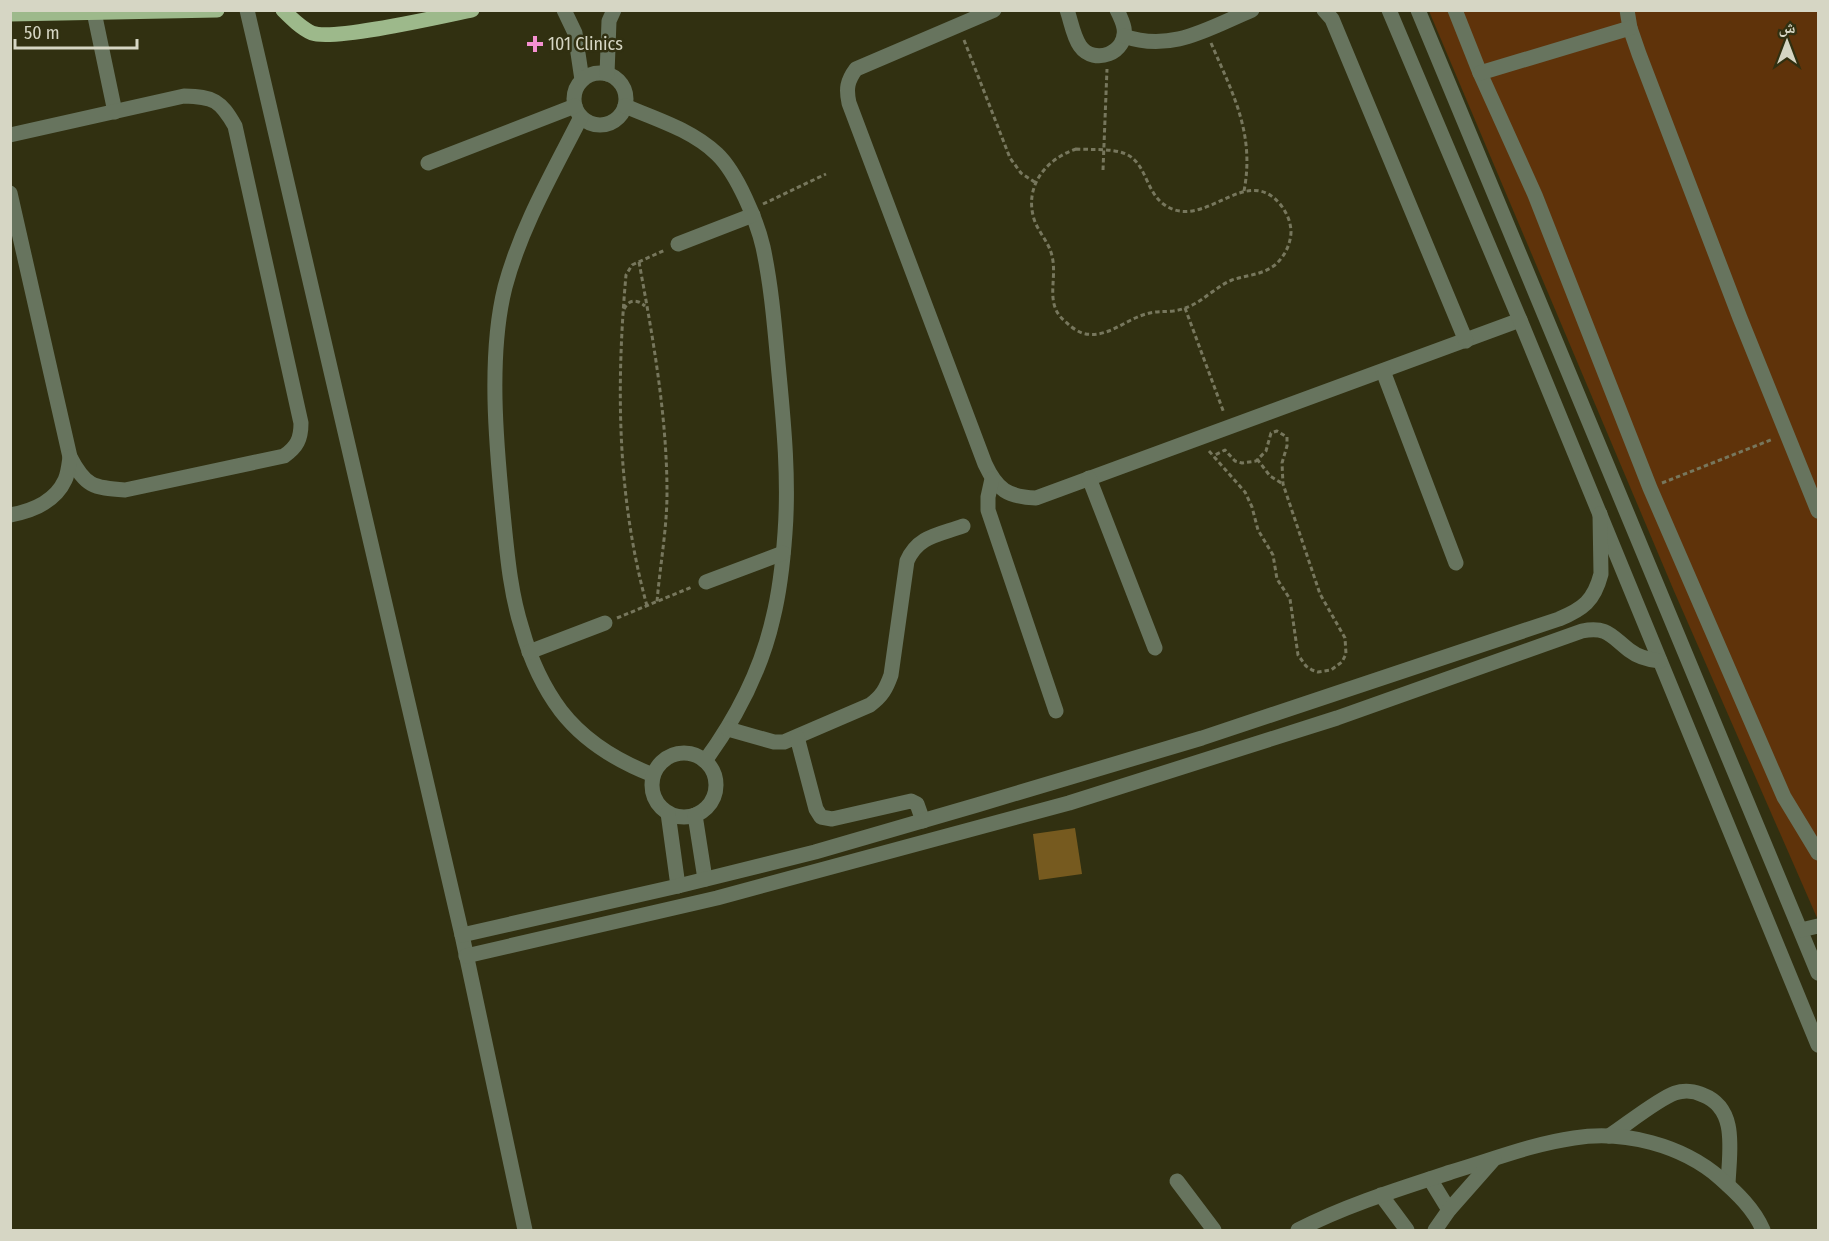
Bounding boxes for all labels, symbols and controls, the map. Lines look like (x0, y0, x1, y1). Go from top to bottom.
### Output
scale bar (15, 12, 136, 50)
north arrow (1757, 12, 1817, 72)
text: ش (1779, 18, 1796, 37)
text: 50 m (24, 22, 60, 44)
place label: 101 Clinics (548, 33, 623, 55)
marker: 101 Clinics (526, 35, 544, 53)

